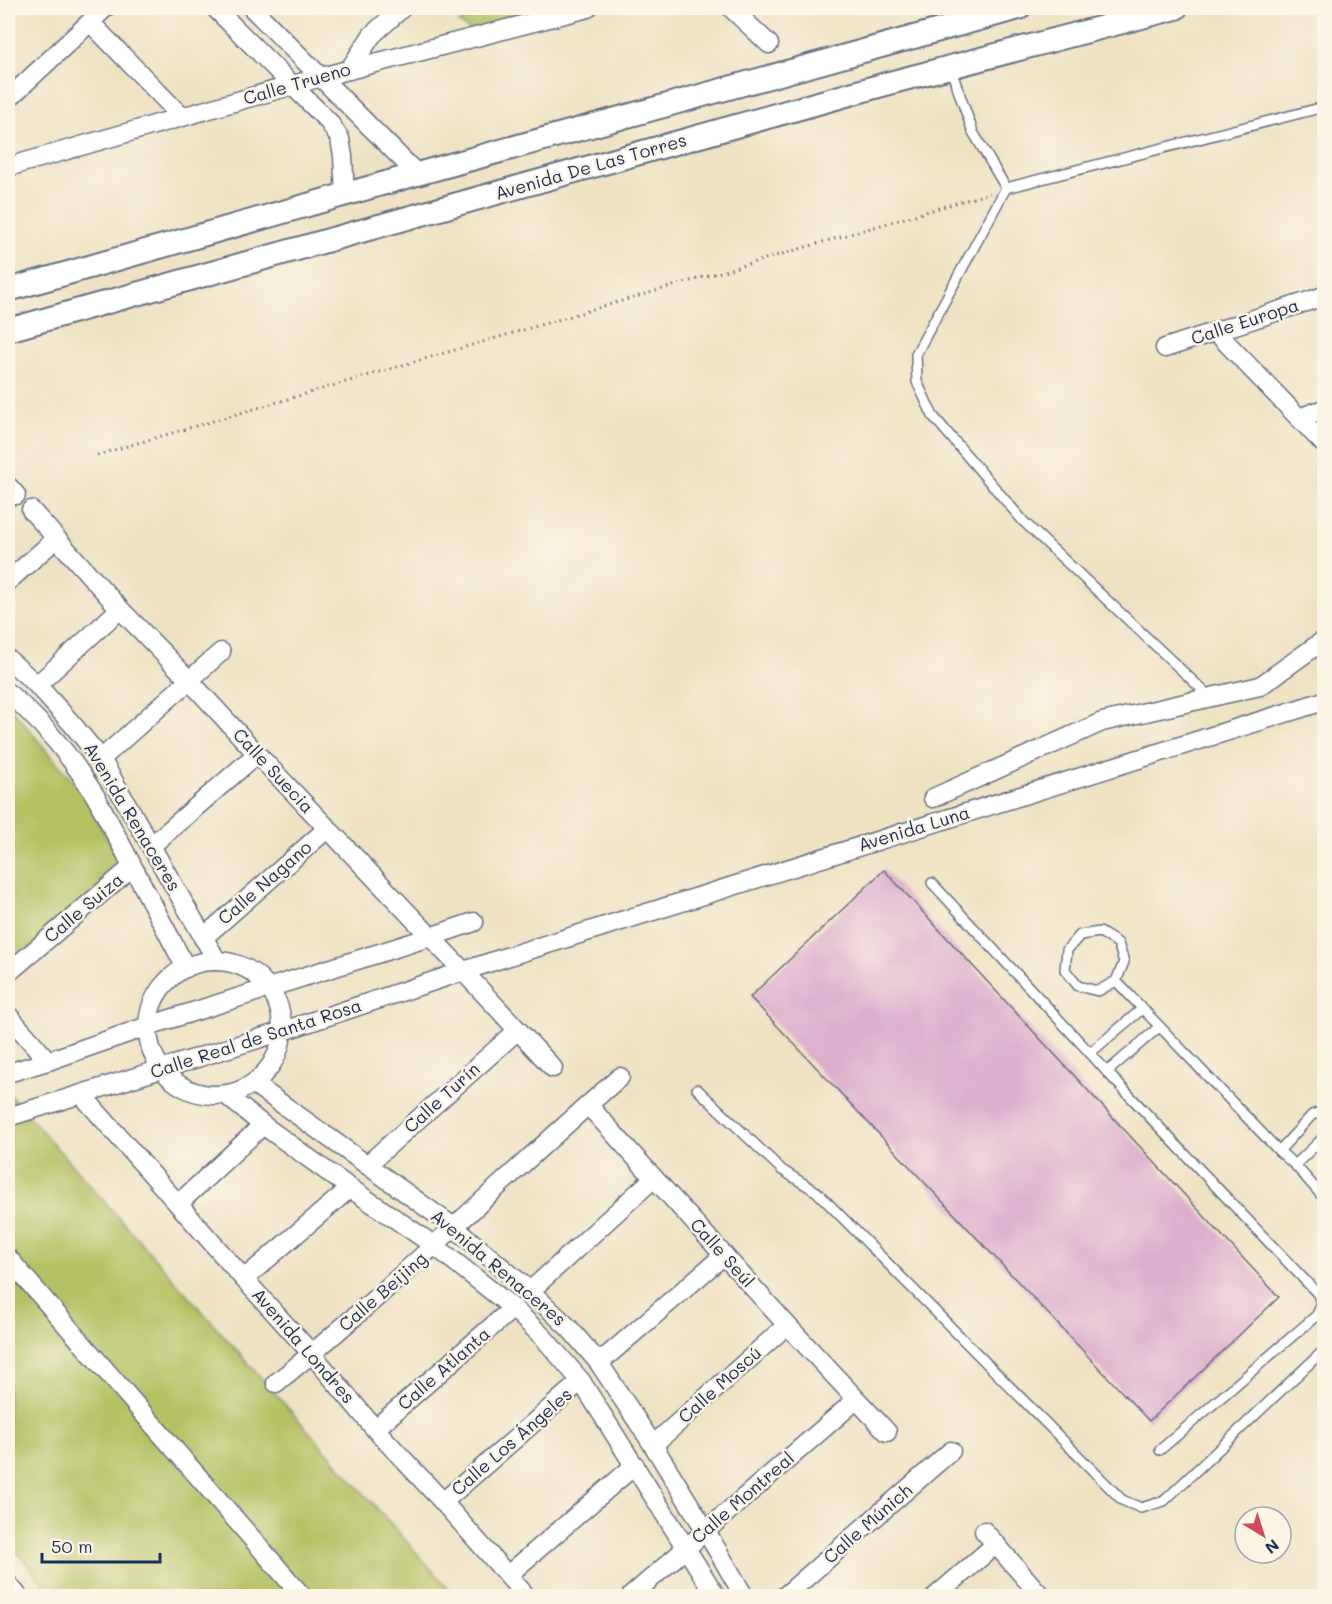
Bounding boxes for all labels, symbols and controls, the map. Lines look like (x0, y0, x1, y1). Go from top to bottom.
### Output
street label: Calle Trueno (240, 56, 354, 110)
street label: Avenida De Las Torres (492, 127, 689, 205)
street label: Calle Europa (1188, 292, 1302, 350)
street label: Calle Suecia (228, 722, 319, 818)
street label: Avenida Renaceres (79, 738, 187, 895)
street label: Avenida Luna (855, 800, 973, 856)
street label: Calle Nagano (212, 835, 317, 930)
street label: Calle Suiza (39, 867, 128, 948)
street label: Calle Real de Santa Rosa (147, 993, 364, 1084)
street label: Calle Turín (398, 1057, 484, 1138)
street label: Avenida Renaceres (426, 1203, 571, 1331)
street label: Calle Seúl (685, 1212, 760, 1292)
street label: Calle Beijing (333, 1246, 432, 1336)
street label: Avenida Londres (247, 1283, 361, 1408)
street label: Calle Atlanta (392, 1321, 495, 1415)
street label: Calle Moscú (673, 1340, 766, 1428)
street label: Calle Los Ángeles (446, 1382, 577, 1501)
street label: Calle Montreal (686, 1446, 799, 1549)
street label: Calle Múnich (818, 1478, 917, 1569)
north arrow (1233, 1505, 1293, 1565)
scale bar (42, 1526, 160, 1564)
text: 50 m (51, 1534, 93, 1558)
text: N (1261, 1535, 1284, 1559)

